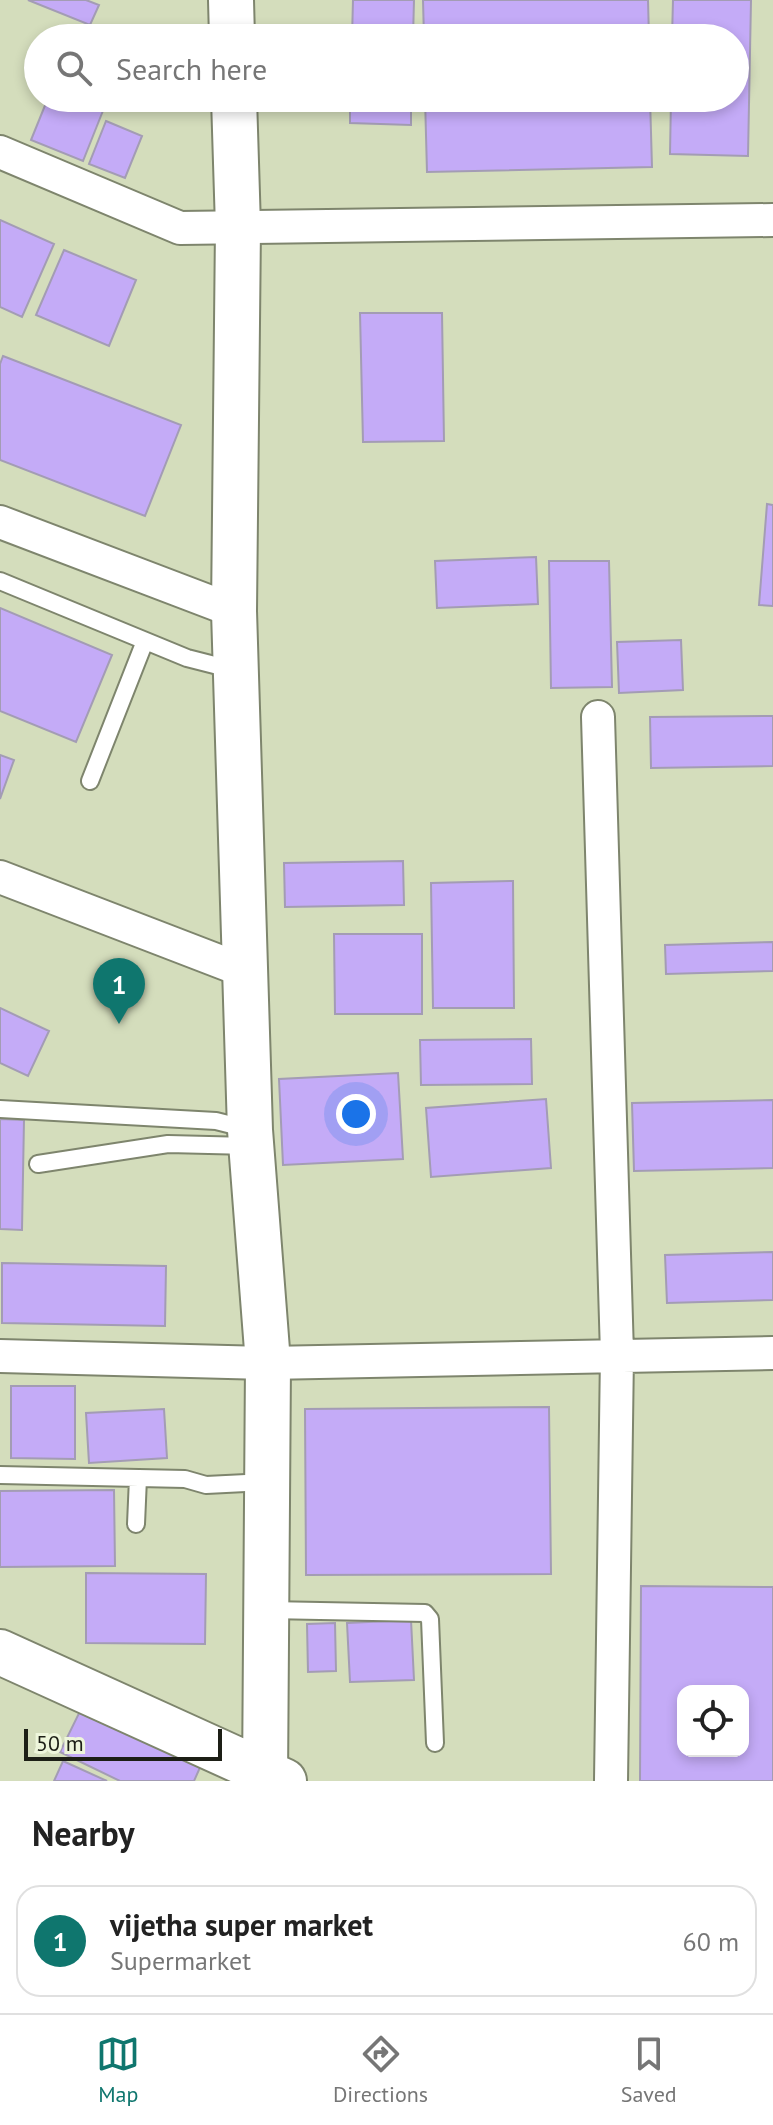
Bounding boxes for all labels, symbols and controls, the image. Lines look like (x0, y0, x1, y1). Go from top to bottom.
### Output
search box (24, 24, 749, 112)
icon: search (52, 46, 96, 90)
text: Search here (116, 49, 267, 88)
pin: 1 (93, 958, 145, 1024)
your location (336, 1094, 376, 1134)
map controls (677, 1685, 749, 1757)
button: locate (677, 1685, 749, 1757)
scale bar (24, 1725, 222, 1761)
text: 50 m (36, 1729, 84, 1757)
text: Nearby (32, 1811, 134, 1855)
text: vijetha super market (110, 1905, 373, 1944)
text: 1 (53, 1925, 67, 1958)
text: 60 m (683, 1925, 739, 1958)
text: Supermarket (110, 1944, 251, 1977)
tab: Map (96, 2032, 140, 2108)
tab: Directions (333, 2032, 428, 2108)
tab: Saved (621, 2032, 677, 2108)

